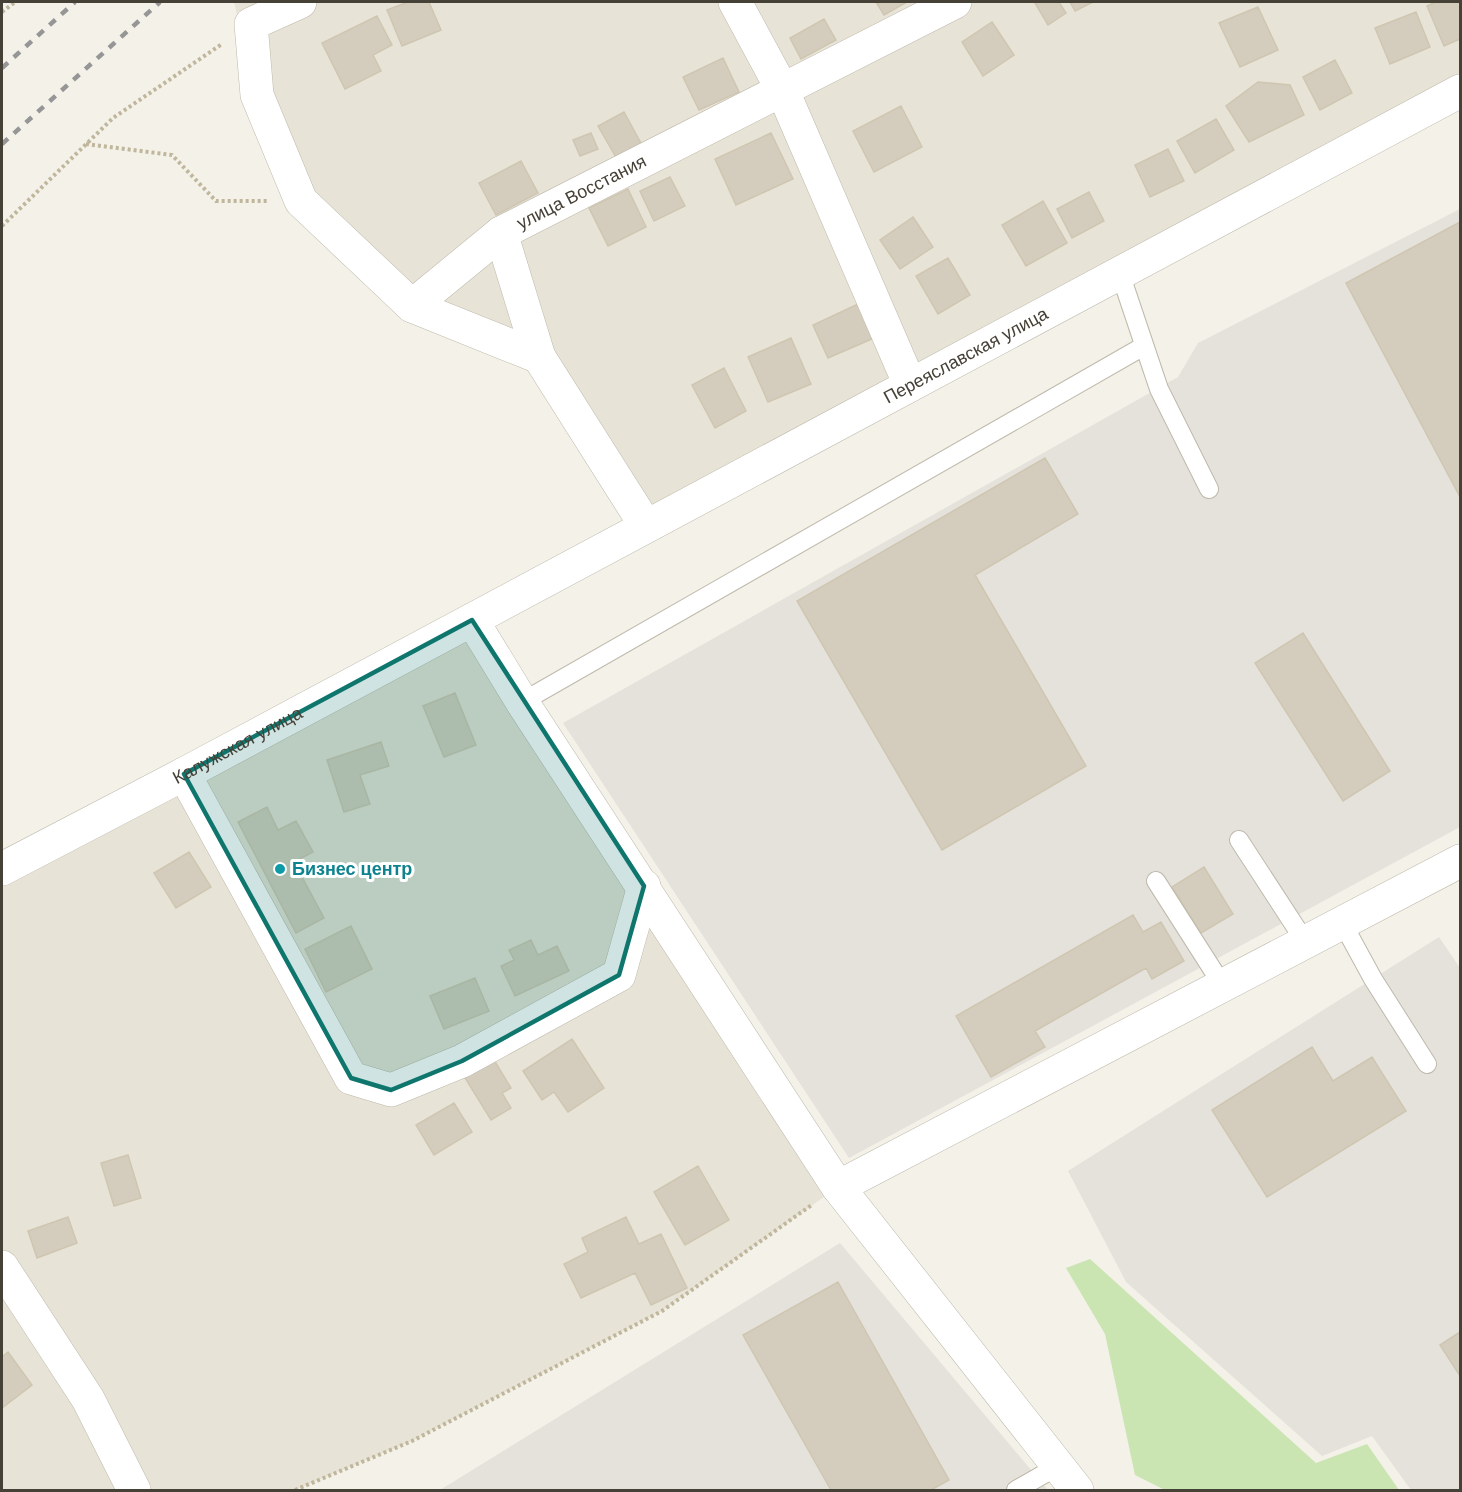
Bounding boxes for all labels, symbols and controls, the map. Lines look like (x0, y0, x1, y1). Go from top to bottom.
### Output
street label: улица Восстания (513, 151, 649, 233)
street label: Переяславская улица (880, 303, 1052, 408)
street label: Калужская улица (169, 702, 307, 788)
place label: Бизнес центр (292, 859, 412, 879)
marker: Бизнес центр (273, 862, 287, 876)

